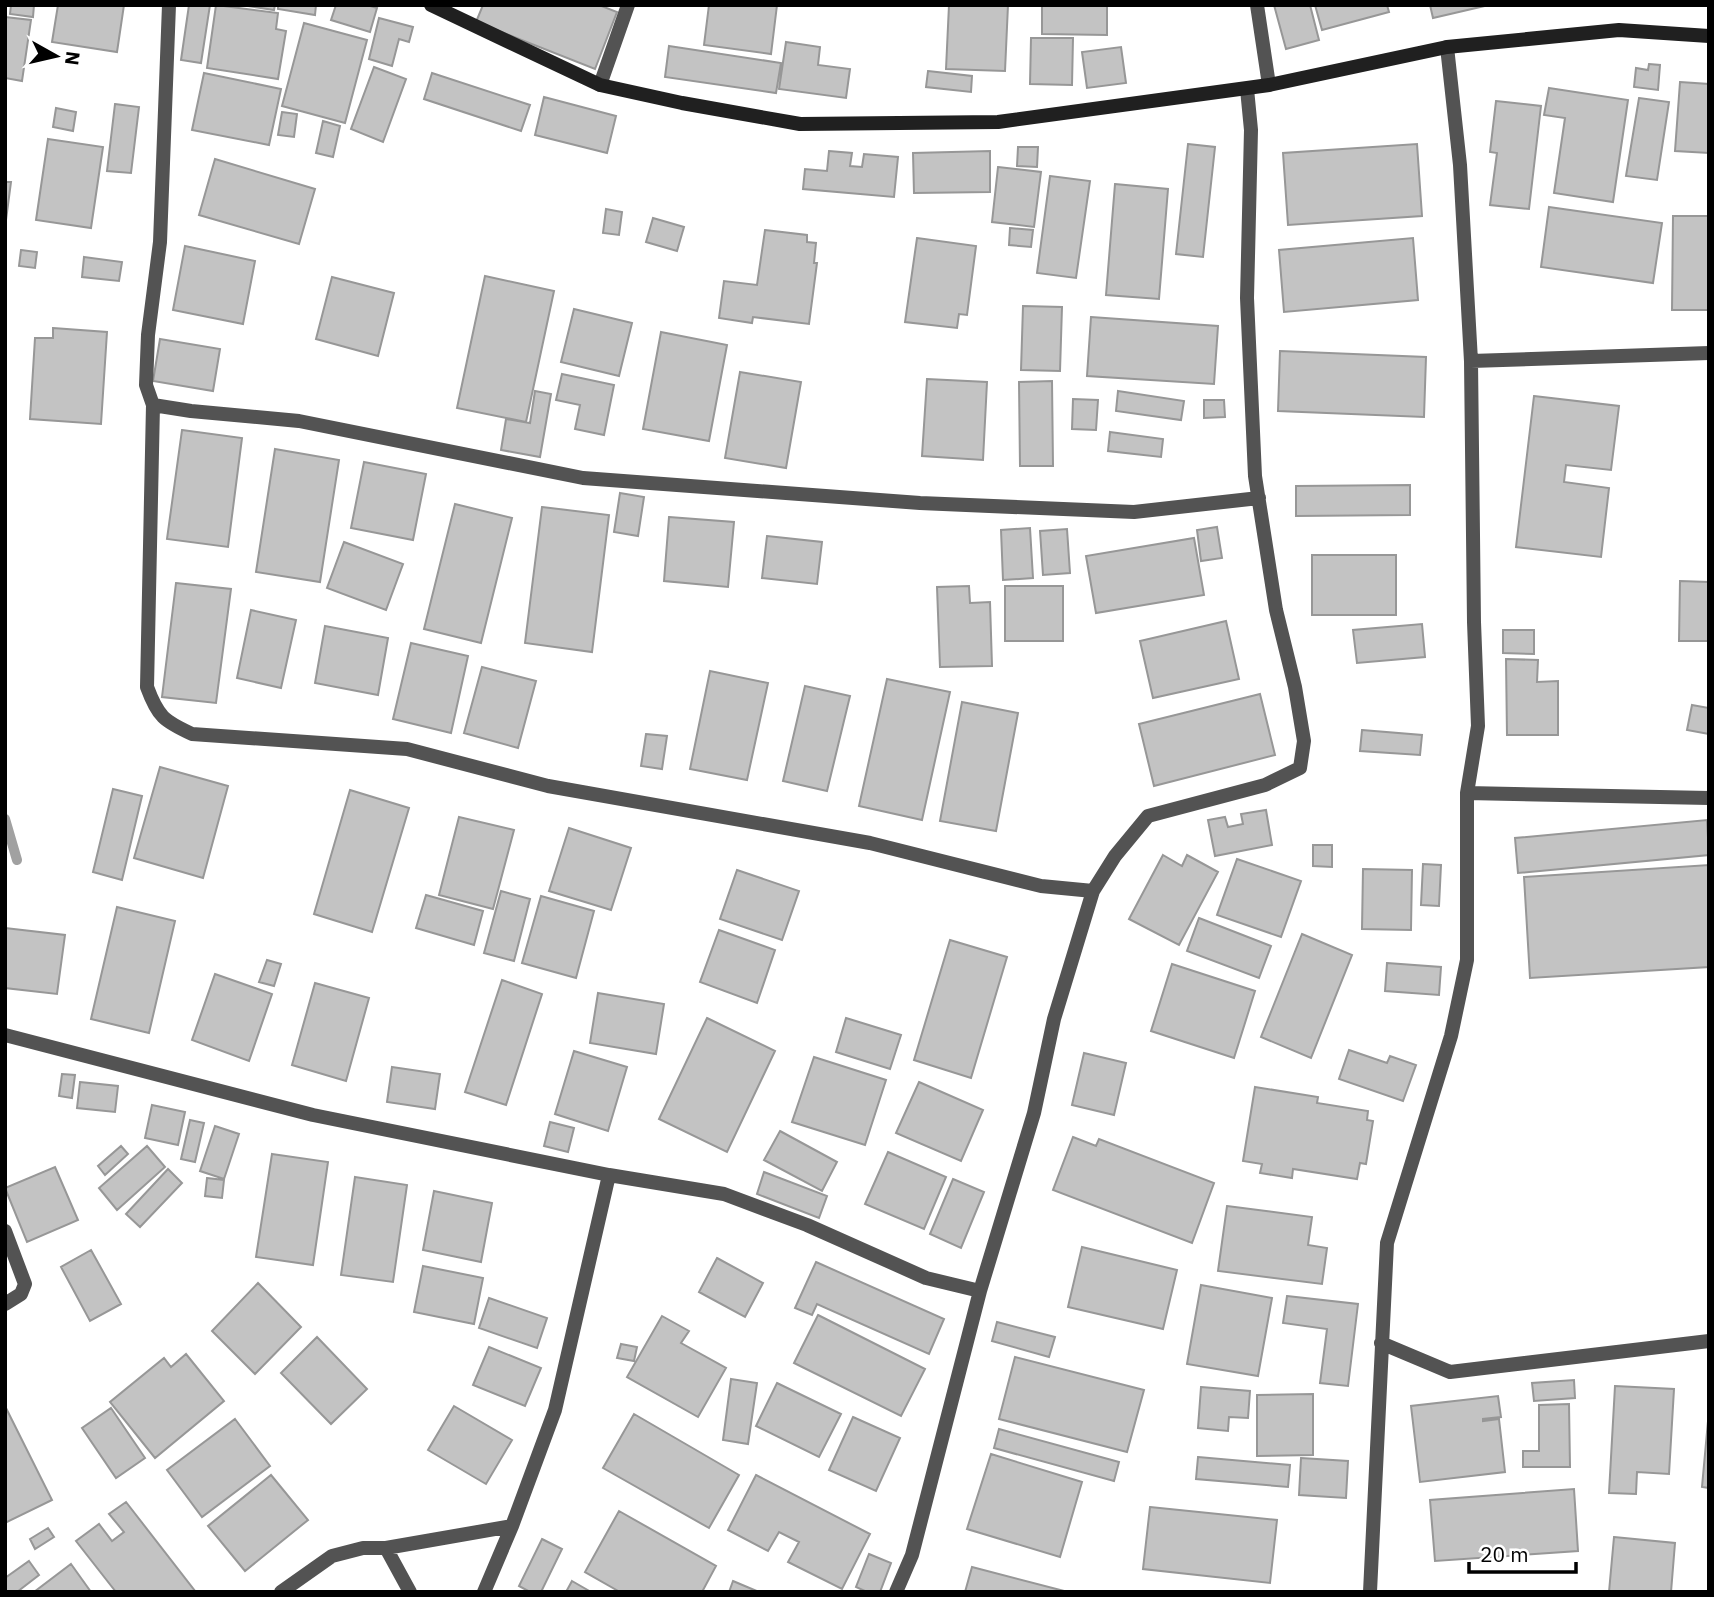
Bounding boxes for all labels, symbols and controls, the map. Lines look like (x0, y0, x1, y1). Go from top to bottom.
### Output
north arrow (21, 21, 91, 91)
text: N (60, 50, 86, 67)
scale bar (1469, 1530, 1576, 1574)
text: 20 m (1480, 1540, 1529, 1568)

